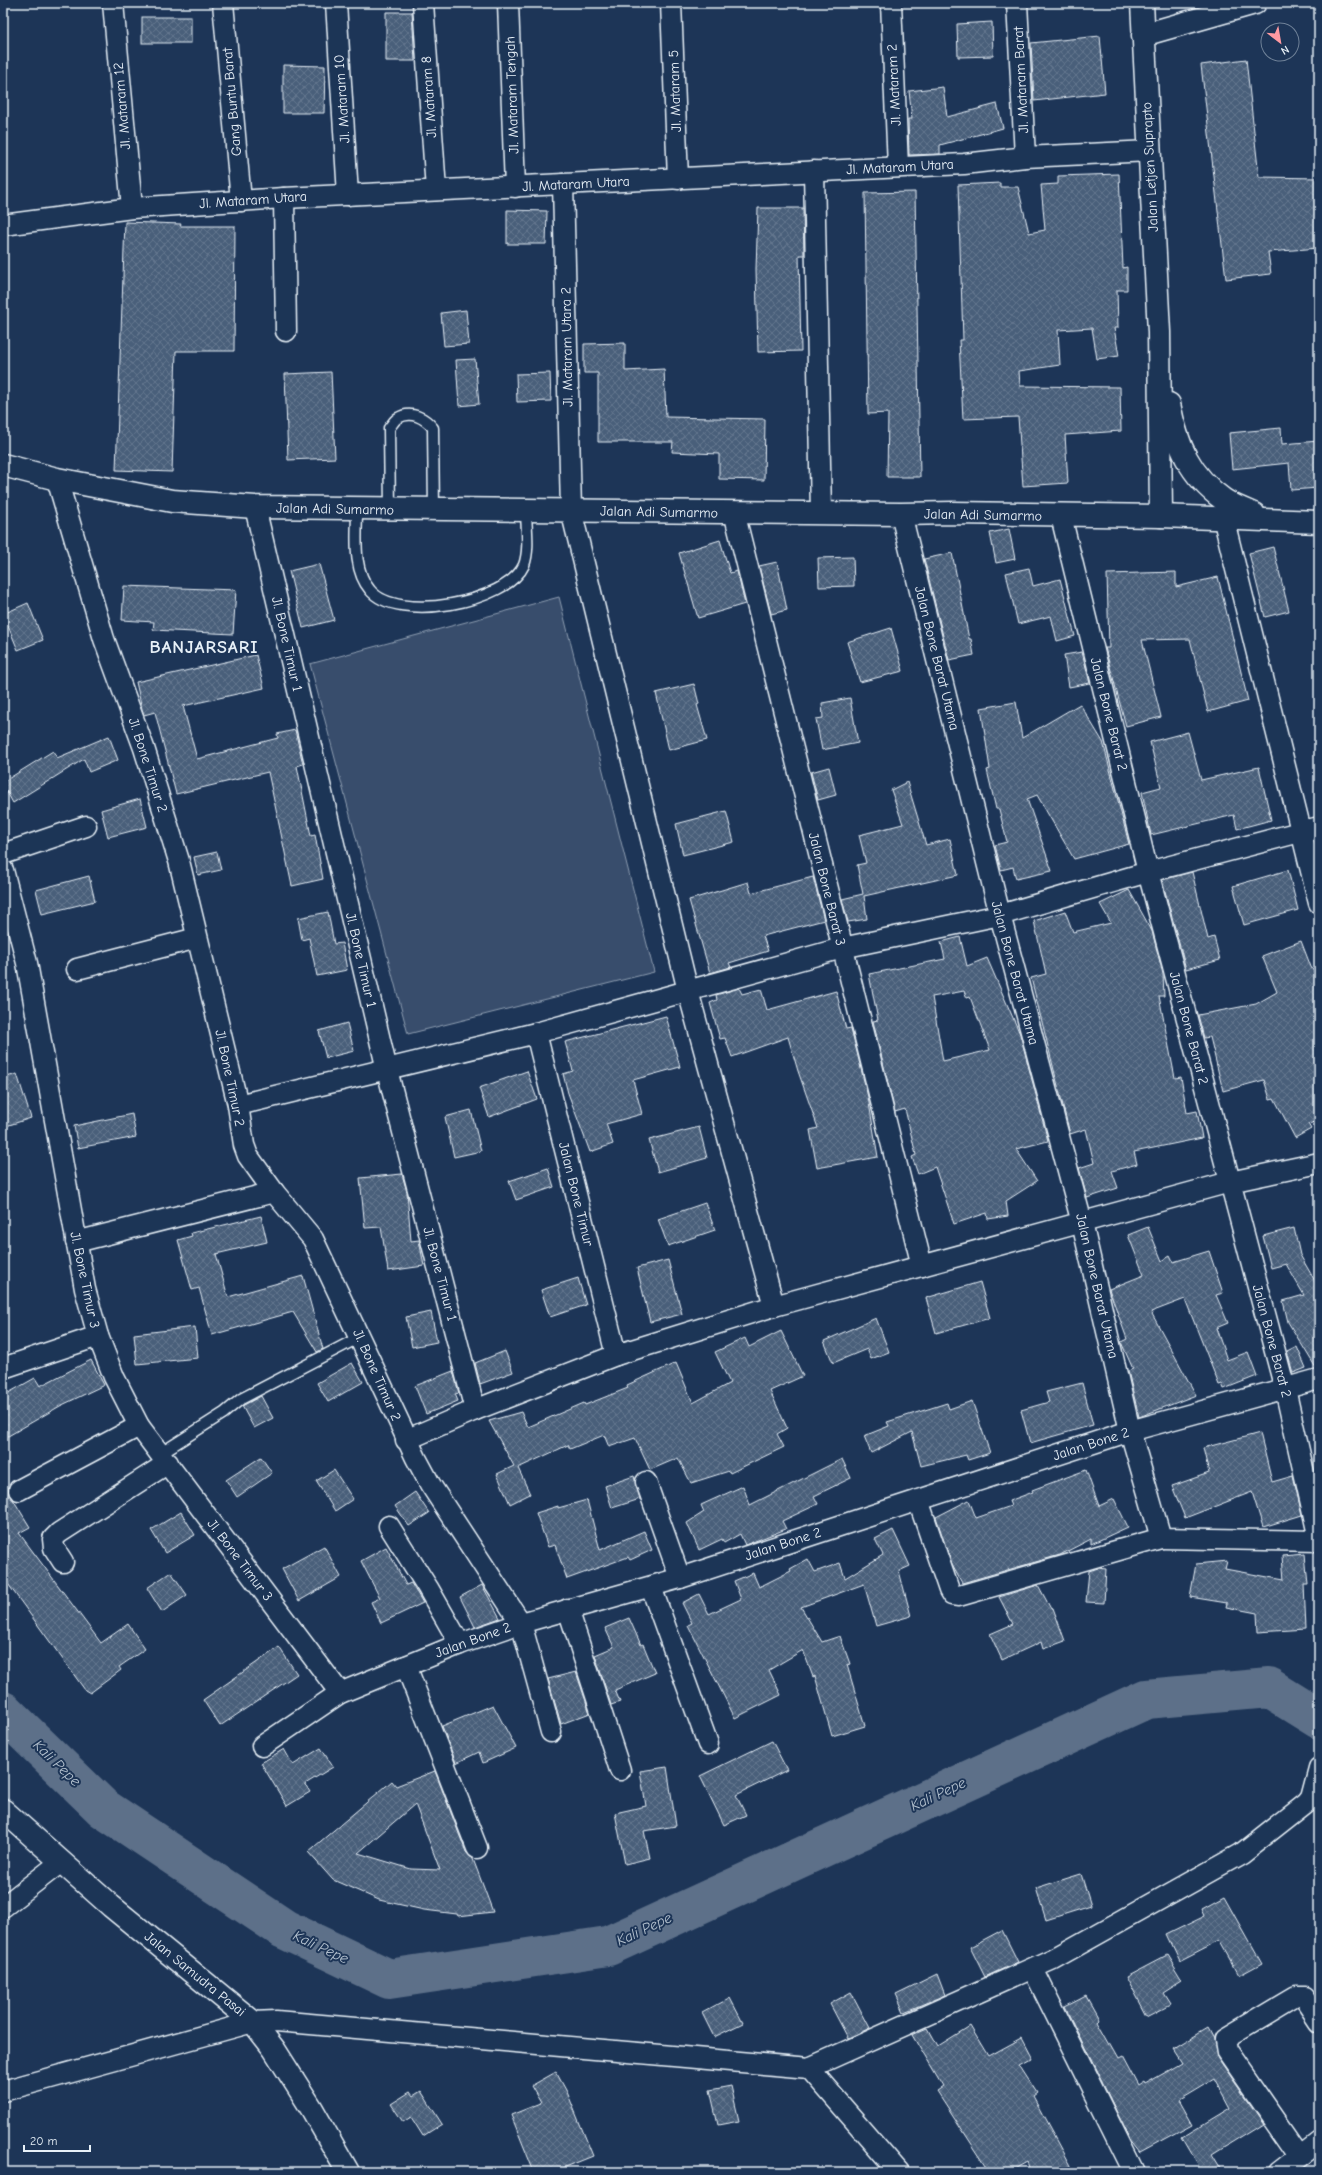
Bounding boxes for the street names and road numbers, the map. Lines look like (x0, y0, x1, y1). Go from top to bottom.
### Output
street label: Jl. Mataram Barat (1010, 25, 1032, 134)
street label: Jl. Mataram Tengah (501, 36, 523, 154)
street label: Jl. Mataram 2 (883, 44, 905, 126)
street label: Gang Buntu Barat (219, 46, 245, 157)
street label: Jl. Mataram 5 (665, 50, 685, 132)
street label: Jl. Mataram 10 (330, 54, 354, 144)
street label: Jl. Mataram 8 (418, 55, 440, 139)
street label: Jl. Mataram 12 (110, 62, 134, 150)
street label: Jalan Letjen Suprapto (1138, 102, 1162, 232)
street label: Jl. Mataram Utara (846, 156, 954, 178)
street label: Jl. Mataram Utara (522, 173, 630, 195)
street label: Jl. Mataram Utara (199, 188, 307, 212)
street label: Jl. Mataram Utara 2 (557, 287, 577, 407)
street label: Jalan Adi Sumarmo (276, 499, 394, 519)
street label: Jalan Adi Sumarmo (600, 502, 718, 522)
street label: Jalan Adi Sumarmo (924, 505, 1042, 525)
street label: Jalan Bone Barat Utama (911, 584, 963, 732)
street label: Jl. Bone Timur 1 (268, 595, 306, 693)
street label: Jalan Bone Barat 2 (1087, 656, 1131, 772)
street label: Jl. Bone Timur 2 (125, 715, 171, 815)
street label: Jalan Bone Barat 3 (805, 831, 849, 947)
street label: Jalan Bone Barat Utama (988, 899, 1042, 1047)
street label: Jl. Bone Timur 1 (342, 911, 380, 1009)
street label: Jalan Bone Barat 2 (1166, 970, 1212, 1086)
street label: Jl. Bone Timur 2 (211, 1028, 249, 1128)
street label: Jalan Bone Timur (555, 1140, 597, 1248)
street label: Jalan Bone Barat Utama (1072, 1212, 1122, 1360)
street label: Jl. Bone Timur 1 (419, 1225, 461, 1323)
street label: Jl. Bone Timur 3 (66, 1230, 104, 1330)
street label: Jalan Bone Barat 2 (1249, 1283, 1295, 1399)
street label: Jl. Bone Timur 2 (349, 1327, 405, 1423)
street label: Jalan Bone 2 (1051, 1424, 1131, 1464)
street label: Jl. Bone Timur 3 (204, 1516, 276, 1604)
street label: Jalan Bone 2 (743, 1524, 823, 1564)
street label: Jalan Bone 2 (433, 1618, 513, 1662)
street label: Jalan Samudra Pasai (141, 1928, 249, 2020)

